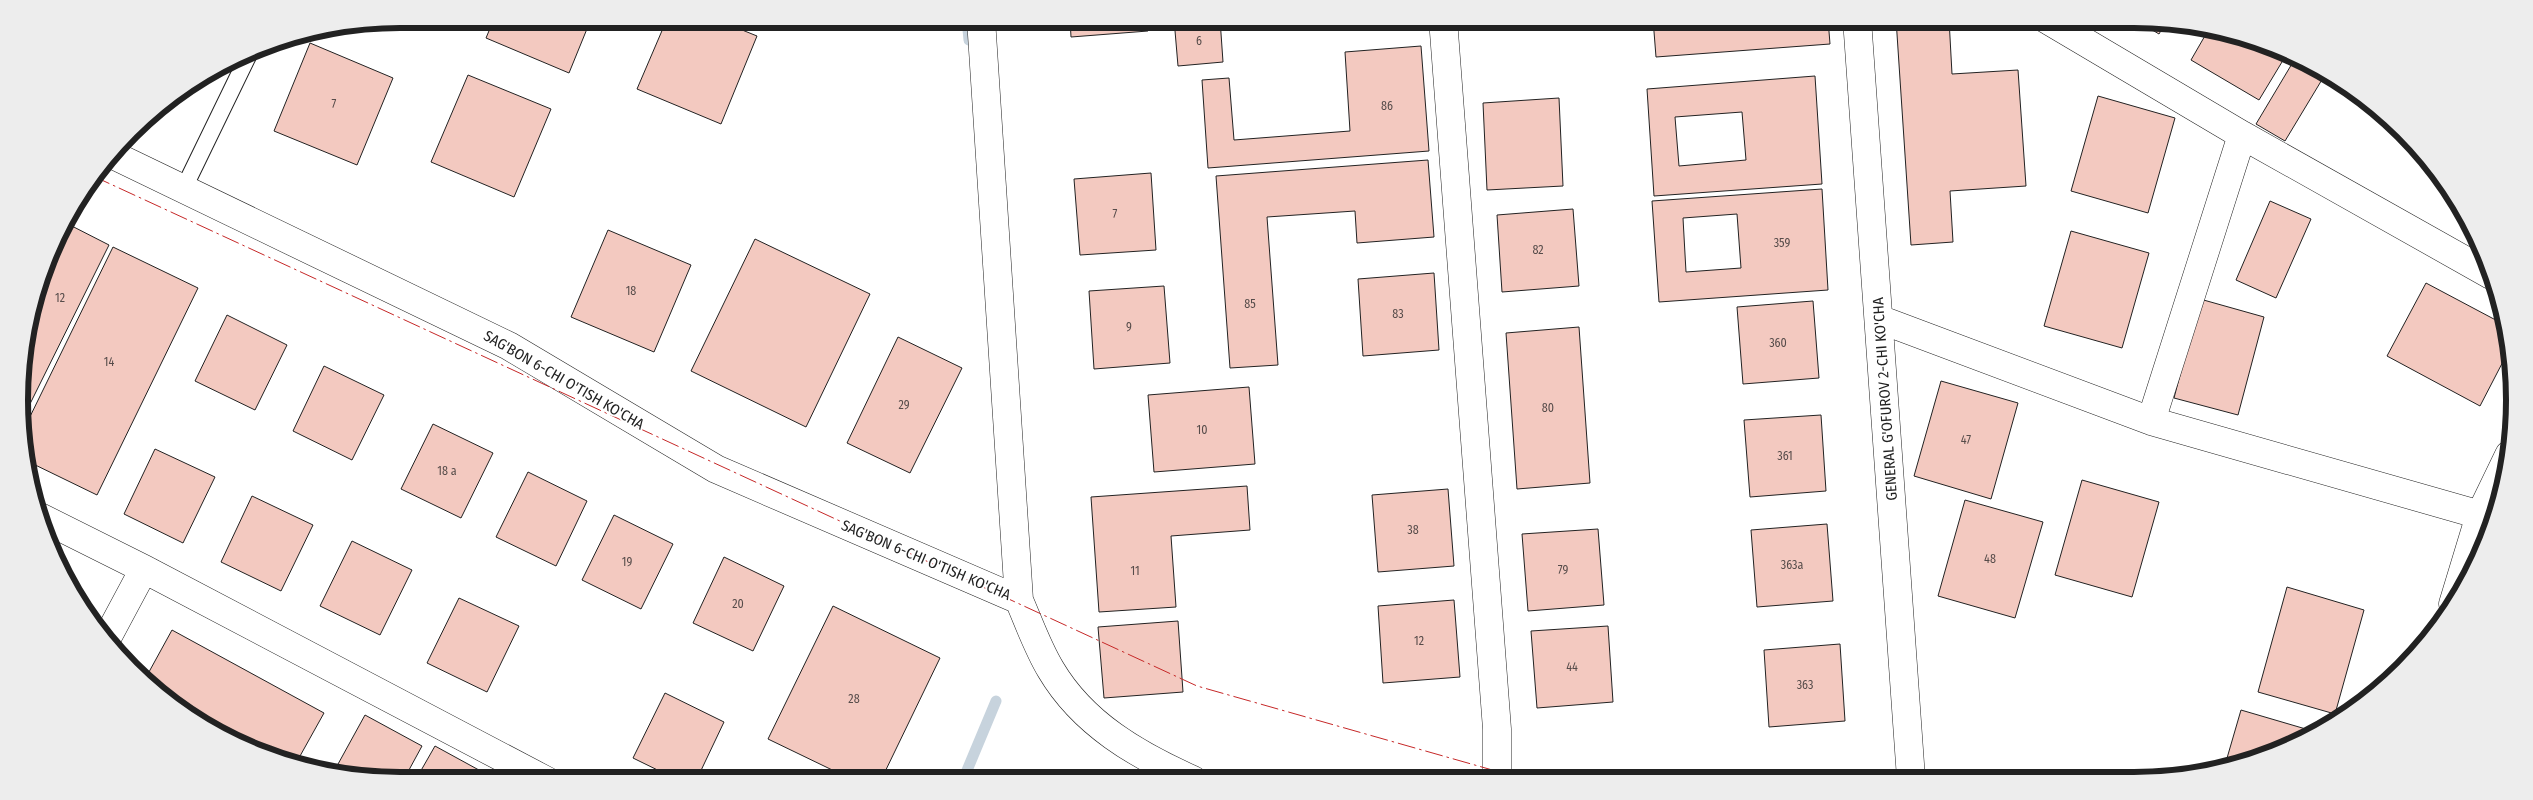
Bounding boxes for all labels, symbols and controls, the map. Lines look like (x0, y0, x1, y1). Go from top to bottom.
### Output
house number: 6 (1196, 34, 1202, 48)
house number: 7 (332, 97, 337, 111)
house number: 86 (1381, 99, 1393, 113)
house number: 7 (1113, 207, 1118, 221)
house number: 359 (1774, 236, 1790, 250)
house number: 82 (1532, 243, 1544, 257)
house number: 18 (626, 284, 636, 298)
house number: 12 (55, 291, 65, 305)
house number: 85 (1244, 297, 1256, 311)
street label: GENERAL G'OFUROV 2-CHI KO'CHA (1869, 297, 1901, 501)
house number: 83 (1392, 307, 1404, 321)
house number: 9 (1126, 320, 1132, 334)
street label: SAG'BON 6-CHI O'TISH KO'CHA (481, 327, 648, 433)
house number: 360 (1769, 336, 1787, 350)
house number: 14 (104, 355, 114, 369)
house number: 29 (898, 398, 910, 412)
house number: 80 (1542, 401, 1554, 415)
house number: 10 (1197, 423, 1207, 437)
house number: 47 (1961, 433, 1971, 447)
house number: 361 (1777, 449, 1793, 463)
house number: 18 a (437, 464, 457, 478)
street label: SAG'BON 6-CHI O'TISH KO'CHA (839, 516, 1014, 604)
house number: 38 (1407, 523, 1419, 537)
house number: 48 (1984, 552, 1996, 566)
house number: 19 (622, 555, 632, 569)
house number: 363а (1781, 558, 1803, 572)
house number: 79 (1558, 563, 1568, 577)
house number: 11 (1130, 564, 1140, 578)
house number: 20 (732, 597, 744, 611)
house number: 12 (1414, 634, 1424, 648)
house number: 44 (1566, 660, 1578, 674)
house number: 363 (1797, 678, 1813, 692)
house number: 28 (848, 692, 860, 706)

